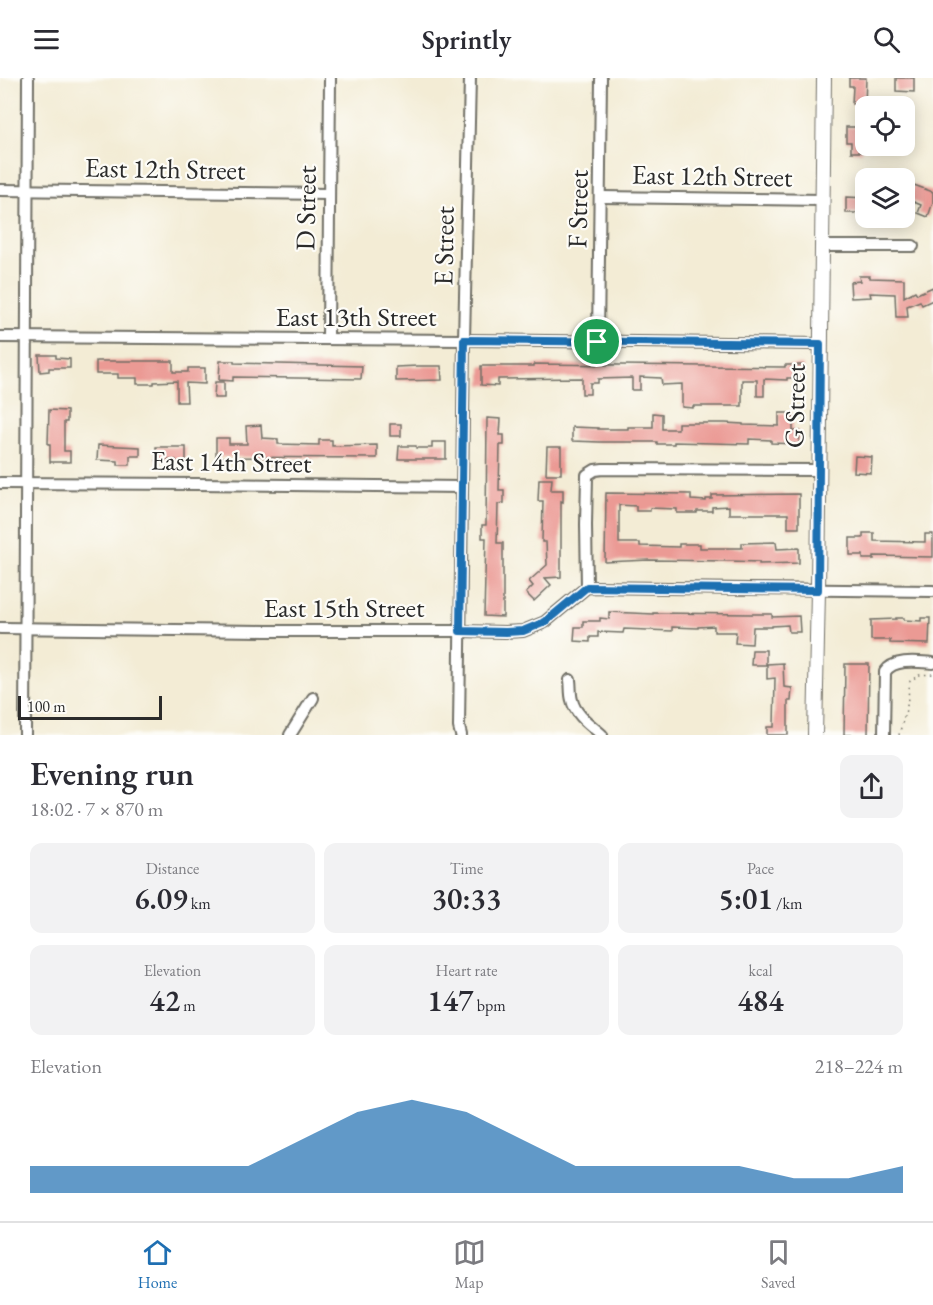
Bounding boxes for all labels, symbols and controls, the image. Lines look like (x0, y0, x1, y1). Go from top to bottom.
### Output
text: Sprintly (422, 22, 511, 57)
icon: menu (30, 23, 63, 56)
icon: search (870, 23, 903, 56)
map controls (855, 96, 915, 228)
button: locate (855, 96, 915, 156)
street label: East 12th Street (84, 150, 246, 187)
street label: East 12th Street (631, 157, 793, 194)
street label: D Street (287, 165, 324, 251)
button: layers (855, 168, 915, 228)
street label: F Street (559, 169, 596, 249)
street label: E Street (425, 205, 462, 286)
street label: East 13th Street (276, 299, 437, 334)
pin (571, 316, 622, 367)
icon: arrive (580, 325, 613, 358)
street label: G Street (776, 363, 813, 448)
street label: East 14th Street (150, 443, 312, 480)
street label: East 15th Street (264, 590, 425, 625)
scale bar (18, 693, 162, 720)
text: 100 m (27, 696, 66, 717)
text: Evening run (30, 752, 194, 795)
button: share (840, 755, 903, 818)
text: 18:02 · 7 × 870 m (30, 796, 163, 822)
text: Distance (146, 858, 199, 879)
text: Time (450, 858, 483, 879)
text: Pace (747, 858, 774, 879)
text: 6.09 (134, 879, 188, 918)
text: 30:33 (432, 879, 501, 918)
text: 5:01 (719, 879, 773, 918)
text: km (188, 893, 211, 914)
text: /km (773, 893, 802, 914)
text: Elevation (144, 960, 201, 981)
text: Heart rate (435, 960, 498, 981)
text: kcal (748, 960, 773, 981)
text: 42 (149, 981, 180, 1020)
text: 147 (427, 981, 473, 1020)
text: 484 (737, 981, 784, 1020)
text: m (180, 995, 196, 1016)
text: bpm (473, 995, 506, 1016)
text: Elevation (30, 1053, 102, 1079)
text: 218–224 m (815, 1053, 903, 1079)
tab: Home (138, 1236, 177, 1293)
tab: Map (453, 1236, 486, 1293)
tab: Saved (761, 1236, 795, 1293)

